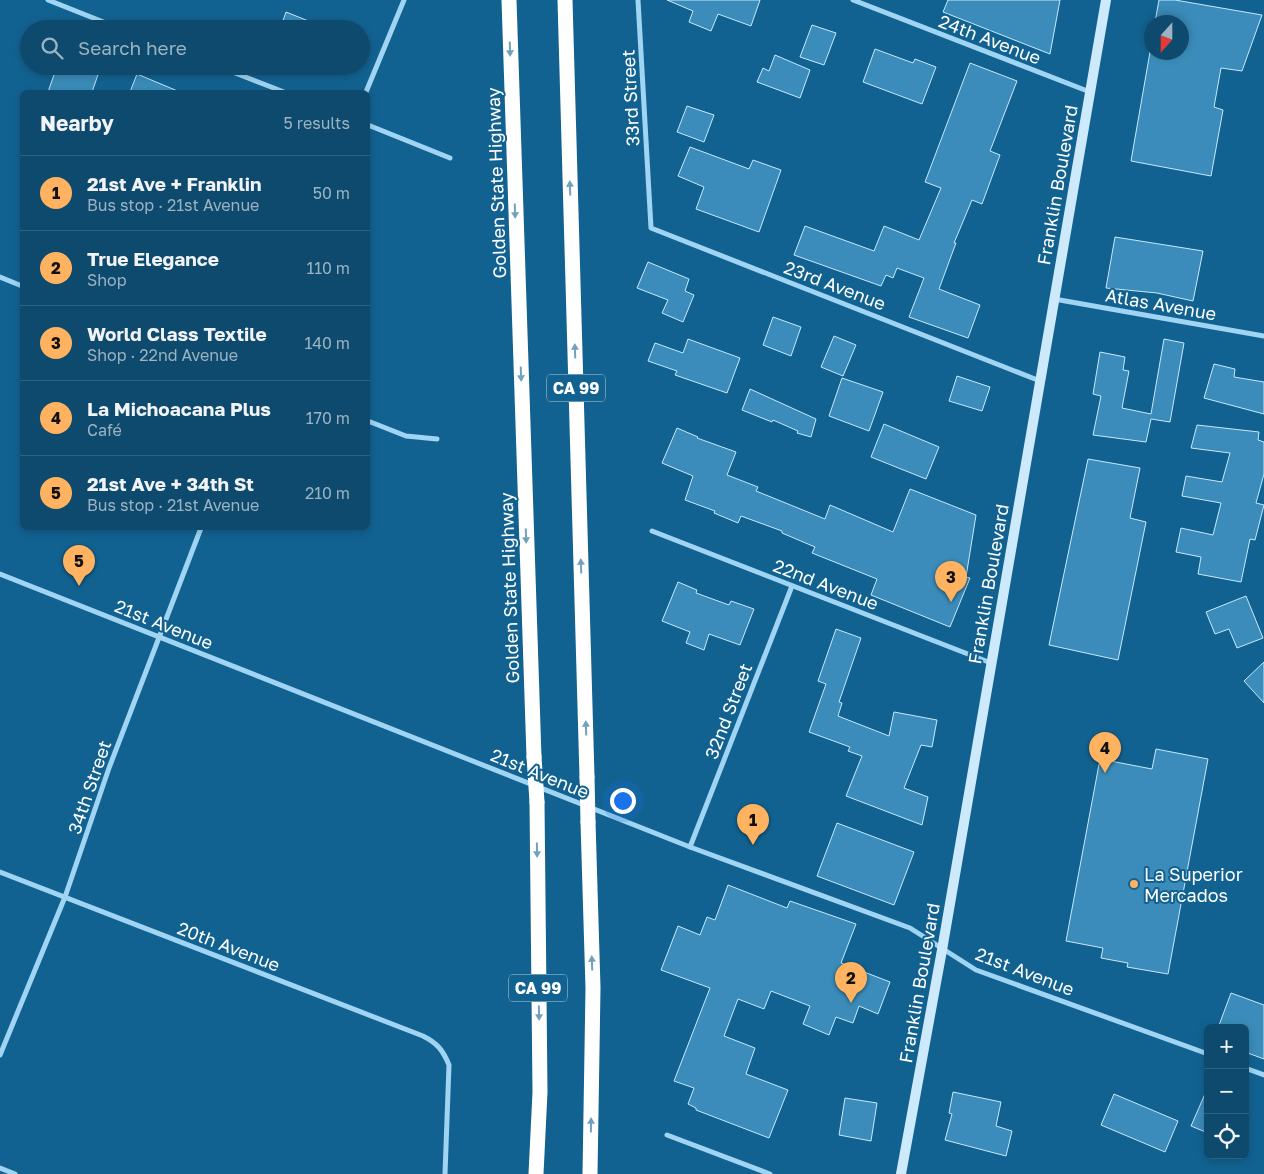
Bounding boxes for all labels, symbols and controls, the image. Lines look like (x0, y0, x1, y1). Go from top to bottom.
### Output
street label: 24th Avenue (936, 9, 1044, 69)
north arrow (1144, 15, 1189, 60)
search box (20, 20, 370, 75)
icon: search (38, 34, 66, 62)
text: Search here (78, 36, 187, 59)
one-way arrow (507, 41, 515, 57)
street label: 33rd Street (616, 49, 644, 147)
street label: Golden State Highway (482, 87, 510, 279)
street label: Franklin Boulevard (1032, 103, 1082, 267)
text: Nearby (40, 110, 114, 136)
text: 5 results (284, 113, 350, 133)
text: 21st Ave + Franklin (87, 172, 262, 195)
one-way arrow (566, 180, 574, 196)
text: 1 (52, 183, 60, 203)
text: 50 m (313, 183, 350, 203)
text: Bus stop · 21st Avenue (87, 195, 259, 215)
one-way arrow (512, 203, 520, 219)
text: True Elegance (87, 247, 219, 270)
street label: 23rd Avenue (781, 256, 889, 314)
text: 2 (51, 258, 61, 278)
text: 110 m (306, 258, 350, 278)
text: Shop (87, 270, 127, 290)
street label: Atlas Avenue (1104, 283, 1218, 325)
text: World Class Textile (87, 322, 267, 345)
text: 3 (51, 333, 61, 353)
text: 140 m (304, 333, 350, 353)
one-way arrow (570, 343, 578, 359)
text: Shop · 22nd Avenue (87, 345, 238, 365)
one-way arrow (517, 366, 525, 382)
road number: CA 99 (547, 374, 605, 402)
text: La Michoacana Plus (87, 397, 271, 420)
text: 4 (51, 408, 61, 428)
text: 170 m (306, 408, 350, 428)
text: Café (87, 420, 122, 440)
text: 21st Ave + 34th St (87, 472, 254, 495)
text: 5 (51, 483, 61, 503)
text: 210 m (305, 483, 350, 503)
street label: Golden State Highway (495, 492, 523, 684)
text: Bus stop · 21st Avenue (87, 495, 259, 515)
street label: Franklin Boulevard (963, 502, 1013, 666)
one-way arrow (523, 528, 531, 544)
pin: 5 (63, 545, 95, 586)
street label: 22nd Avenue (770, 554, 882, 614)
one-way arrow (576, 557, 584, 573)
pin: 3 (935, 561, 967, 602)
street label: 21st Avenue (112, 594, 216, 654)
street label: 32nd Street (700, 660, 756, 762)
one-way arrow (581, 720, 589, 736)
pin: 4 (1089, 732, 1121, 773)
street label: 34th Street (63, 737, 115, 837)
street label: 21st Avenue (488, 743, 592, 803)
your location (610, 788, 636, 814)
pin: 1 (737, 804, 769, 845)
one-way arrow (533, 843, 541, 859)
place label: La Superior Mercados (1144, 863, 1243, 906)
marker: La Superior Mercados (1128, 878, 1140, 890)
street label: Franklin Boulevard (894, 901, 944, 1065)
street label: 20th Avenue (175, 916, 283, 976)
street label: 21st Avenue (973, 942, 1077, 1000)
one-way arrow (588, 955, 596, 971)
pin: 2 (835, 962, 867, 1003)
road number: CA 99 (509, 974, 567, 1001)
one-way arrow (535, 1005, 543, 1021)
map controls (1204, 1024, 1249, 1159)
button: + (1204, 1024, 1249, 1069)
button: − (1204, 1069, 1249, 1114)
button: locate (1204, 1114, 1249, 1159)
one-way arrow (587, 1117, 595, 1133)

